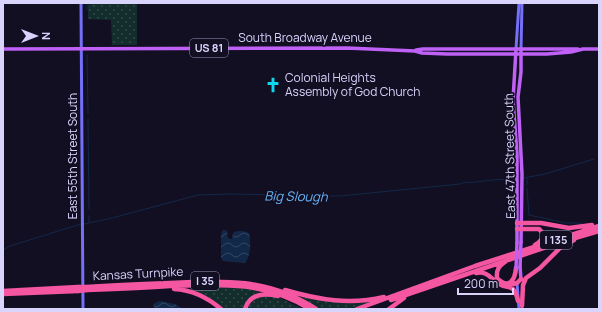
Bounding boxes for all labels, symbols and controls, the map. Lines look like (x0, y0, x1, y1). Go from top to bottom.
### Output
north arrow (16, 16, 56, 56)
street label: South Broadway Avenue (238, 29, 372, 46)
text: N (39, 32, 54, 40)
road number: US 81 (190, 39, 228, 57)
place label: Colonial Heights Assembly of God Church (285, 69, 421, 100)
church icon: Colonial Heights Assembly of God Church (264, 76, 282, 94)
street label: East 55th Street South (64, 93, 81, 219)
street label: East 47th Street South (500, 93, 519, 219)
water label: Big Slough (264, 186, 329, 206)
road number: I 135 (540, 231, 572, 249)
street label: Kansas Turnpike (92, 263, 184, 284)
scale bar (458, 270, 513, 296)
road number: I 35 (191, 272, 219, 290)
text: 200 m (464, 275, 498, 292)

